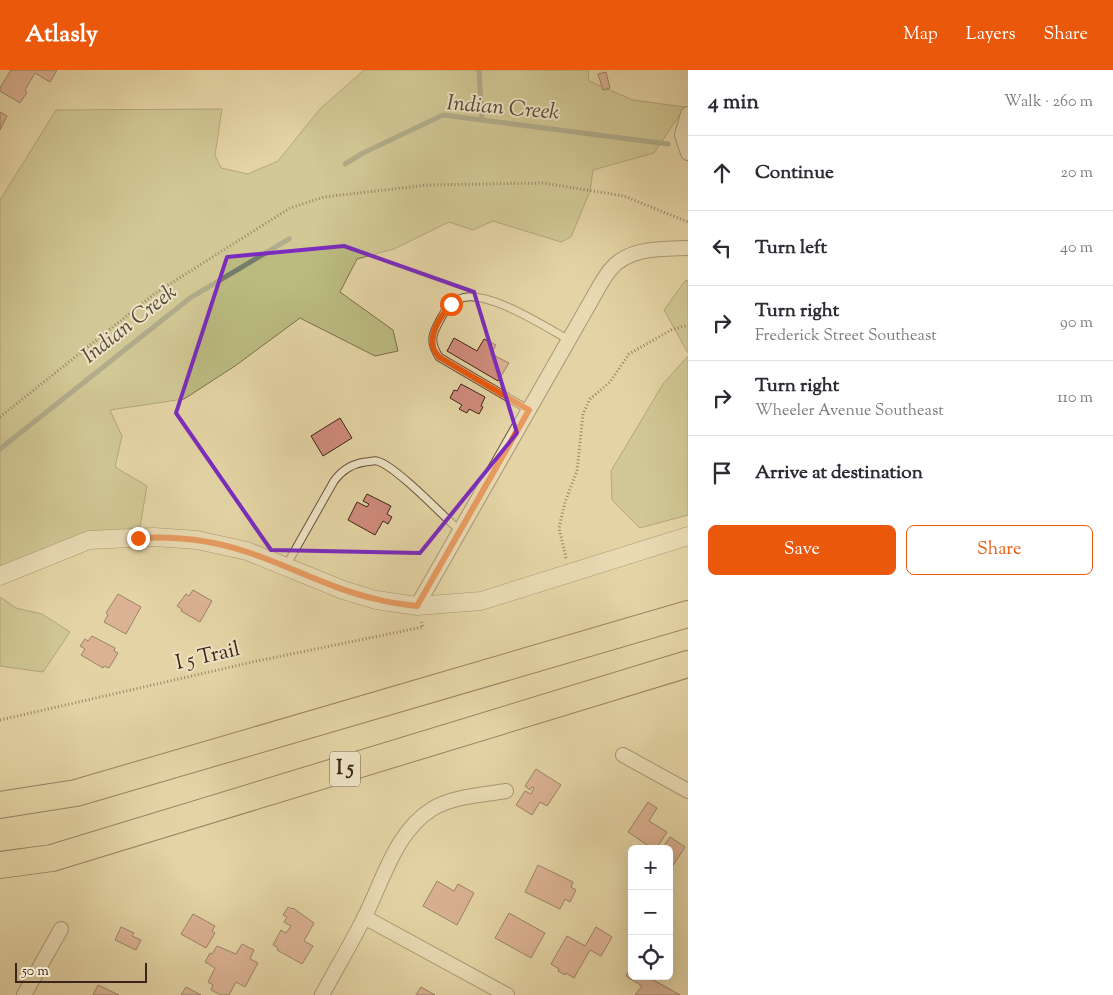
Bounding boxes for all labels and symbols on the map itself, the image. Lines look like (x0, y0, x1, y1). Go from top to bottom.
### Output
water label: Indian Creek (445, 88, 561, 130)
water label: Indian Creek (76, 278, 184, 372)
route start (440, 293, 463, 316)
route end (127, 527, 150, 550)
street label: I 5 Trail (173, 635, 243, 679)
road number: I 5 (330, 752, 360, 786)
scale bar (15, 960, 148, 983)

